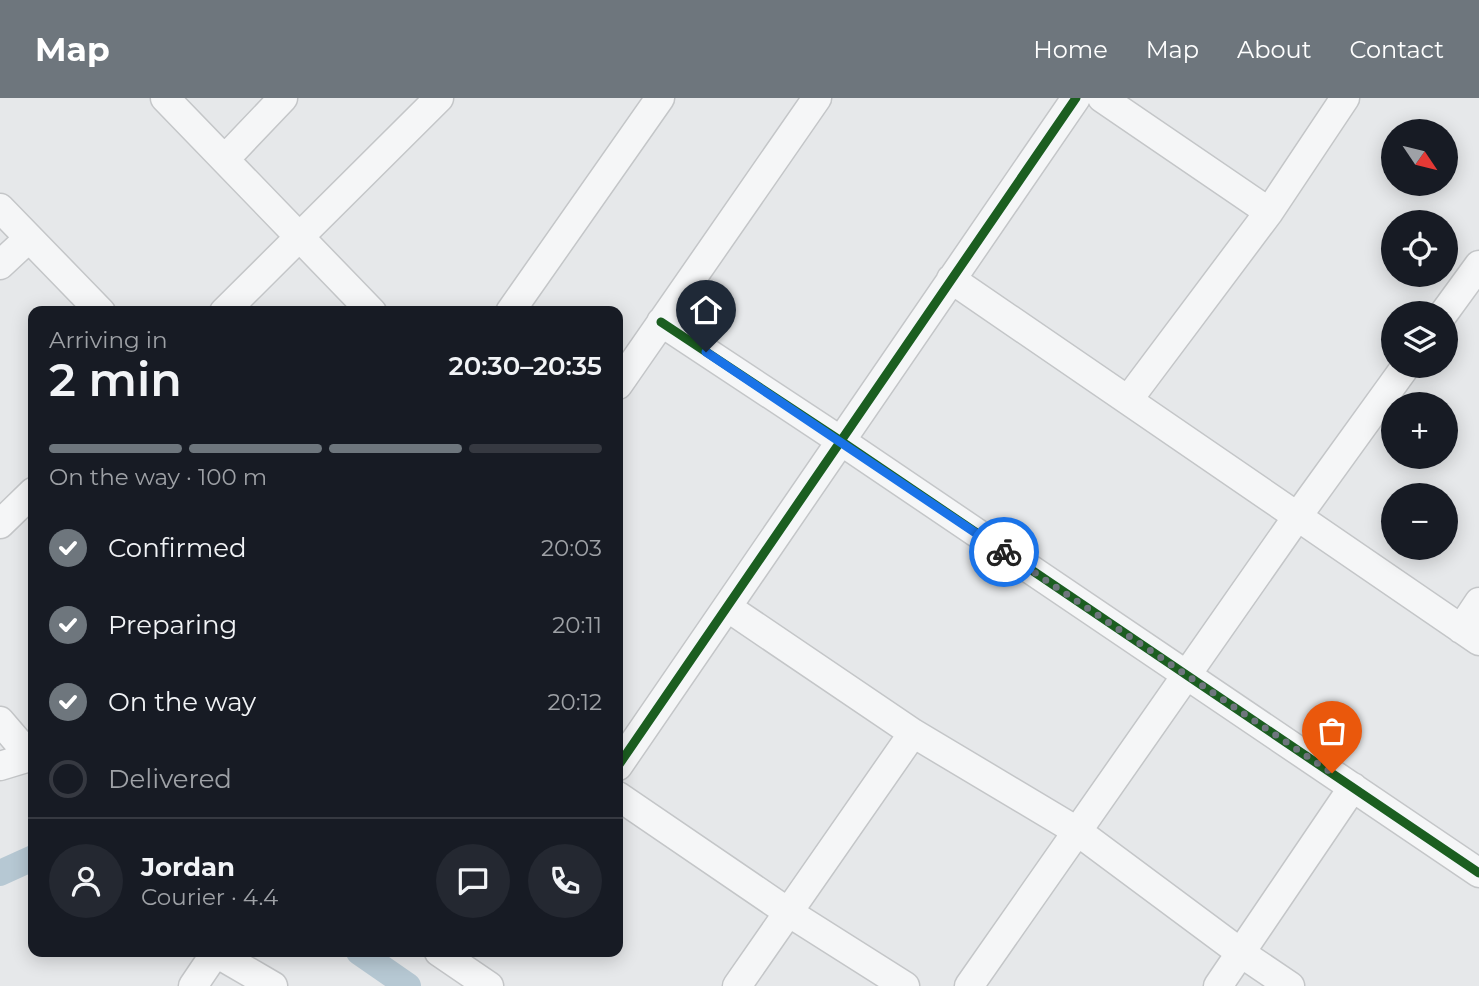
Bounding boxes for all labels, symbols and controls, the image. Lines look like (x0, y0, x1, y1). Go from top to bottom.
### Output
text: Map (35, 29, 110, 69)
text: Home (1033, 35, 1108, 64)
text: Map (1146, 35, 1199, 64)
text: About (1237, 35, 1311, 64)
text: Contact (1349, 35, 1444, 64)
north arrow (1381, 119, 1458, 196)
map controls (1381, 119, 1458, 560)
button: locate (1381, 210, 1458, 287)
pin (676, 280, 736, 352)
icon: home (687, 291, 725, 329)
button: layers (1381, 301, 1458, 378)
text: Arriving in (49, 326, 168, 354)
text: 20:30–20:35 (449, 350, 602, 382)
text: 2 min (49, 351, 182, 408)
button: + (1381, 392, 1458, 469)
text: On the way · 100 m (49, 463, 267, 491)
button: − (1381, 483, 1458, 560)
courier (969, 517, 1039, 587)
icon: check (49, 529, 87, 567)
text: Confirmed (108, 532, 247, 564)
icon: bike (985, 533, 1023, 571)
text: 20:03 (541, 534, 602, 562)
icon: check (49, 606, 87, 644)
text: Preparing (108, 609, 237, 641)
text: 20:11 (552, 611, 602, 639)
icon: check (49, 683, 87, 721)
text: On the way (108, 686, 256, 718)
text: 20:12 (548, 688, 602, 716)
pin (1302, 701, 1362, 773)
icon: bag (1313, 712, 1351, 750)
text: Delivered (108, 763, 232, 795)
button: person (49, 844, 123, 918)
button: chat (436, 844, 510, 918)
button: phone (528, 844, 602, 918)
text: Jordan (141, 851, 235, 883)
text: Courier · 4.4 (141, 883, 278, 911)

